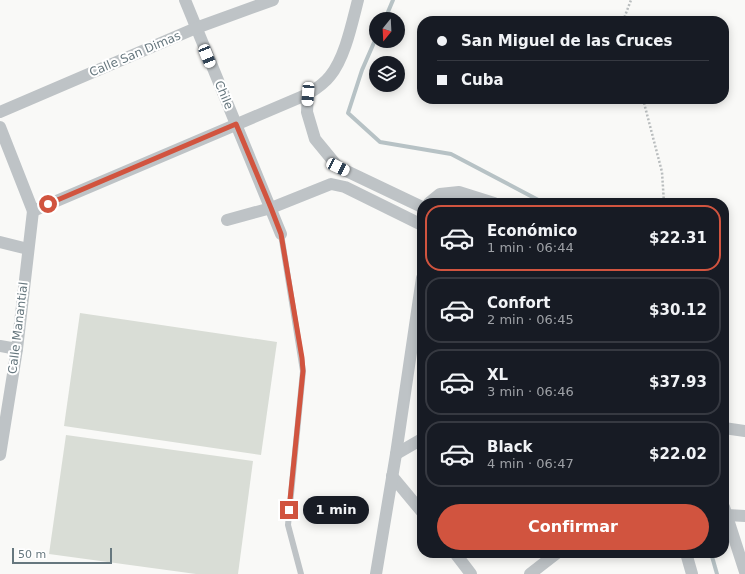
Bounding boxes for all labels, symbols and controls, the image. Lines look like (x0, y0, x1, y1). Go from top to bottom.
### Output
north arrow (369, 12, 405, 48)
map controls (369, 12, 405, 92)
street label: Calle San Dimas (87, 28, 183, 80)
text: San Miguel de las Cruces (461, 32, 672, 50)
car (197, 43, 217, 69)
button: layers (369, 56, 405, 92)
text: Cuba (461, 71, 504, 89)
street label: Chile (212, 78, 236, 112)
car (301, 82, 315, 106)
car (325, 156, 351, 178)
route start (39, 195, 57, 213)
icon: car (439, 220, 475, 256)
text: Económico (487, 222, 577, 240)
text: $22.31 (649, 229, 707, 247)
text: 1 min · 06:44 (487, 240, 574, 255)
street label: Calle Manantial (5, 281, 31, 375)
icon: car (439, 292, 475, 328)
text: Confort (487, 294, 550, 312)
text: $30.12 (649, 301, 707, 319)
text: 2 min · 06:45 (487, 312, 574, 327)
icon: car (439, 364, 475, 400)
text: XL (487, 366, 508, 384)
text: $37.93 (649, 373, 707, 391)
text: 3 min · 06:46 (487, 384, 574, 399)
icon: car (439, 436, 475, 472)
text: Black (487, 438, 533, 456)
text: $22.02 (649, 445, 707, 463)
text: 4 min · 06:47 (487, 456, 574, 471)
callout: 1 min (303, 496, 369, 524)
route end (280, 501, 298, 519)
text: 1 min (316, 502, 356, 517)
button: Confirmar (437, 504, 709, 550)
scale bar (12, 546, 112, 565)
text: 50 m (18, 548, 46, 561)

